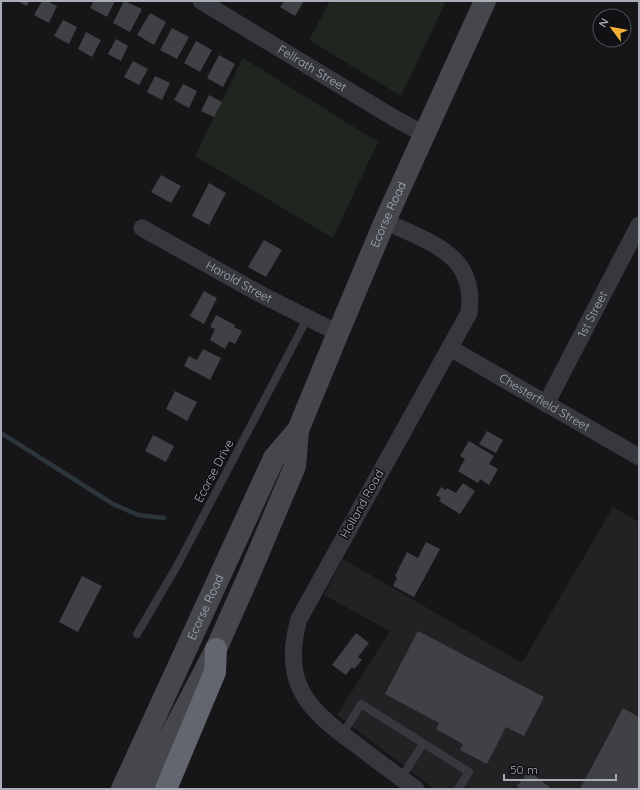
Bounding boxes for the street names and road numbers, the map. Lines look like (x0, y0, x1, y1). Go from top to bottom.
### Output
street label: Fellrath Street (275, 41, 350, 95)
street label: Ecorse Road (367, 179, 409, 250)
street label: Harold Street (203, 257, 275, 306)
street label: 1st Street (574, 288, 610, 340)
street label: Chesterfield Street (497, 370, 593, 434)
street label: Ecorse Drive (191, 436, 237, 505)
street label: Holland Road (337, 467, 387, 541)
street label: Ecorse Road (184, 572, 227, 642)

